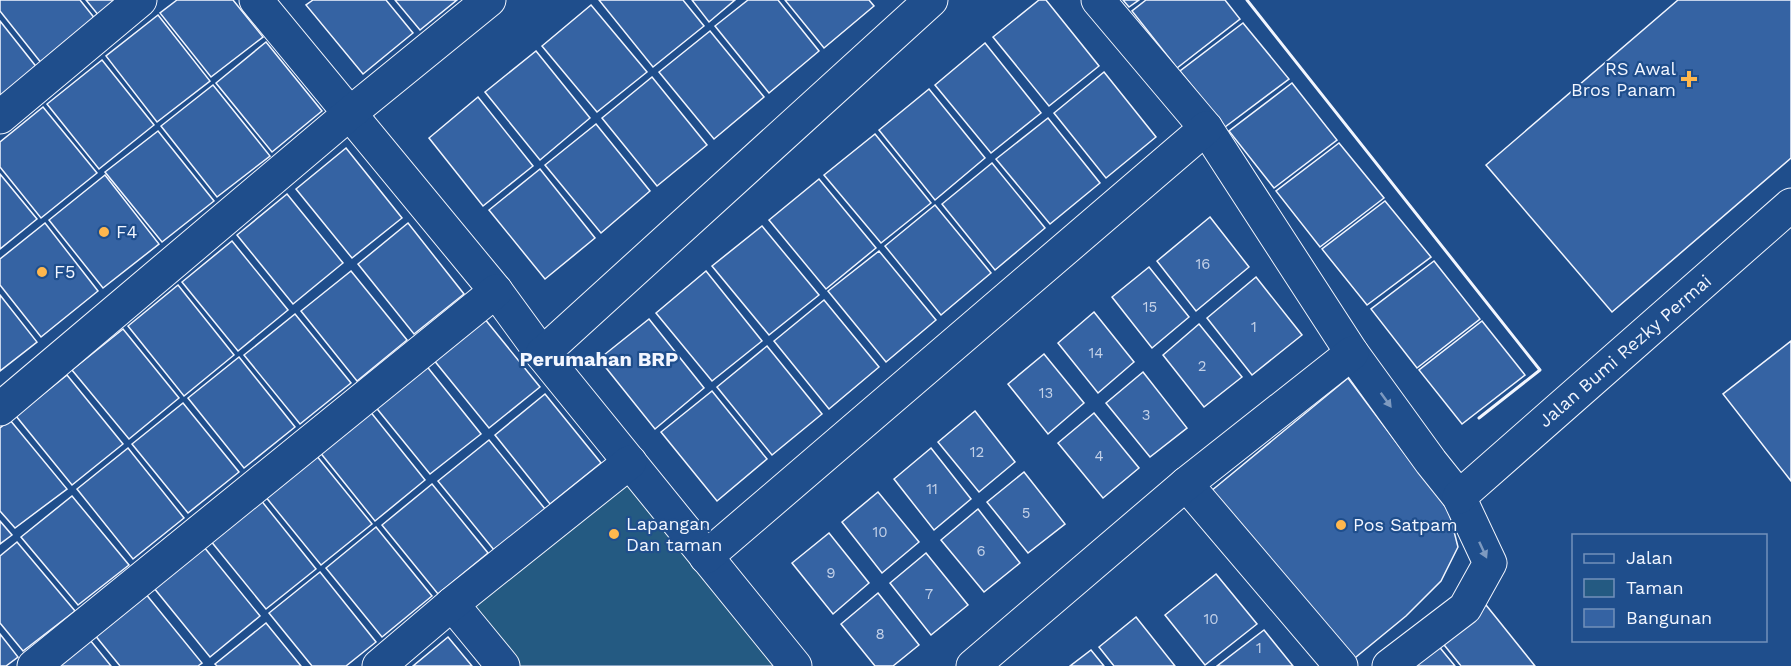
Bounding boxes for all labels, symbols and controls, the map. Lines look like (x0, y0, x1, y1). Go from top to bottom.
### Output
place label: RS Awal Bros Panam (1571, 58, 1676, 100)
marker: RS Awal Bros Panam (1680, 70, 1698, 88)
place label: F4 (116, 221, 138, 242)
marker: F4 (97, 225, 111, 239)
house number: 16 (1196, 255, 1210, 273)
place label: F5 (54, 261, 75, 282)
marker: F5 (35, 265, 49, 279)
street label: Jalan Bumi Rezky Permai (1534, 270, 1715, 431)
house number: 15 (1143, 298, 1157, 316)
house number: 1 (1251, 318, 1257, 336)
house number: 14 (1088, 344, 1104, 362)
district label: Perumahan BRP (520, 347, 678, 371)
house number: 2 (1198, 357, 1206, 375)
house number: 13 (1039, 384, 1053, 402)
one-way arrow (1380, 392, 1392, 408)
house number: 3 (1142, 406, 1150, 424)
house number: 12 (970, 443, 984, 461)
house number: 4 (1094, 447, 1104, 465)
house number: 11 (926, 480, 938, 498)
house number: 5 (1022, 504, 1030, 522)
place label: Lapangan Dan taman (626, 513, 722, 555)
place label: Pos Satpam (1353, 514, 1458, 535)
marker: Pos Satpam (1334, 518, 1348, 532)
house number: 10 (872, 523, 888, 541)
marker: Lapangan Dan taman (607, 527, 621, 541)
legend (1572, 534, 1767, 642)
one-way arrow (1479, 541, 1488, 558)
house number: 6 (976, 542, 986, 560)
text: Jalan (1626, 547, 1673, 568)
house number: 9 (826, 564, 836, 582)
text: Taman (1626, 577, 1684, 598)
house number: 7 (925, 585, 933, 603)
text: Bangunan (1626, 607, 1712, 628)
house number: 10 (1203, 610, 1219, 628)
house number: 8 (875, 625, 885, 643)
house number: 1 (1256, 639, 1262, 657)

